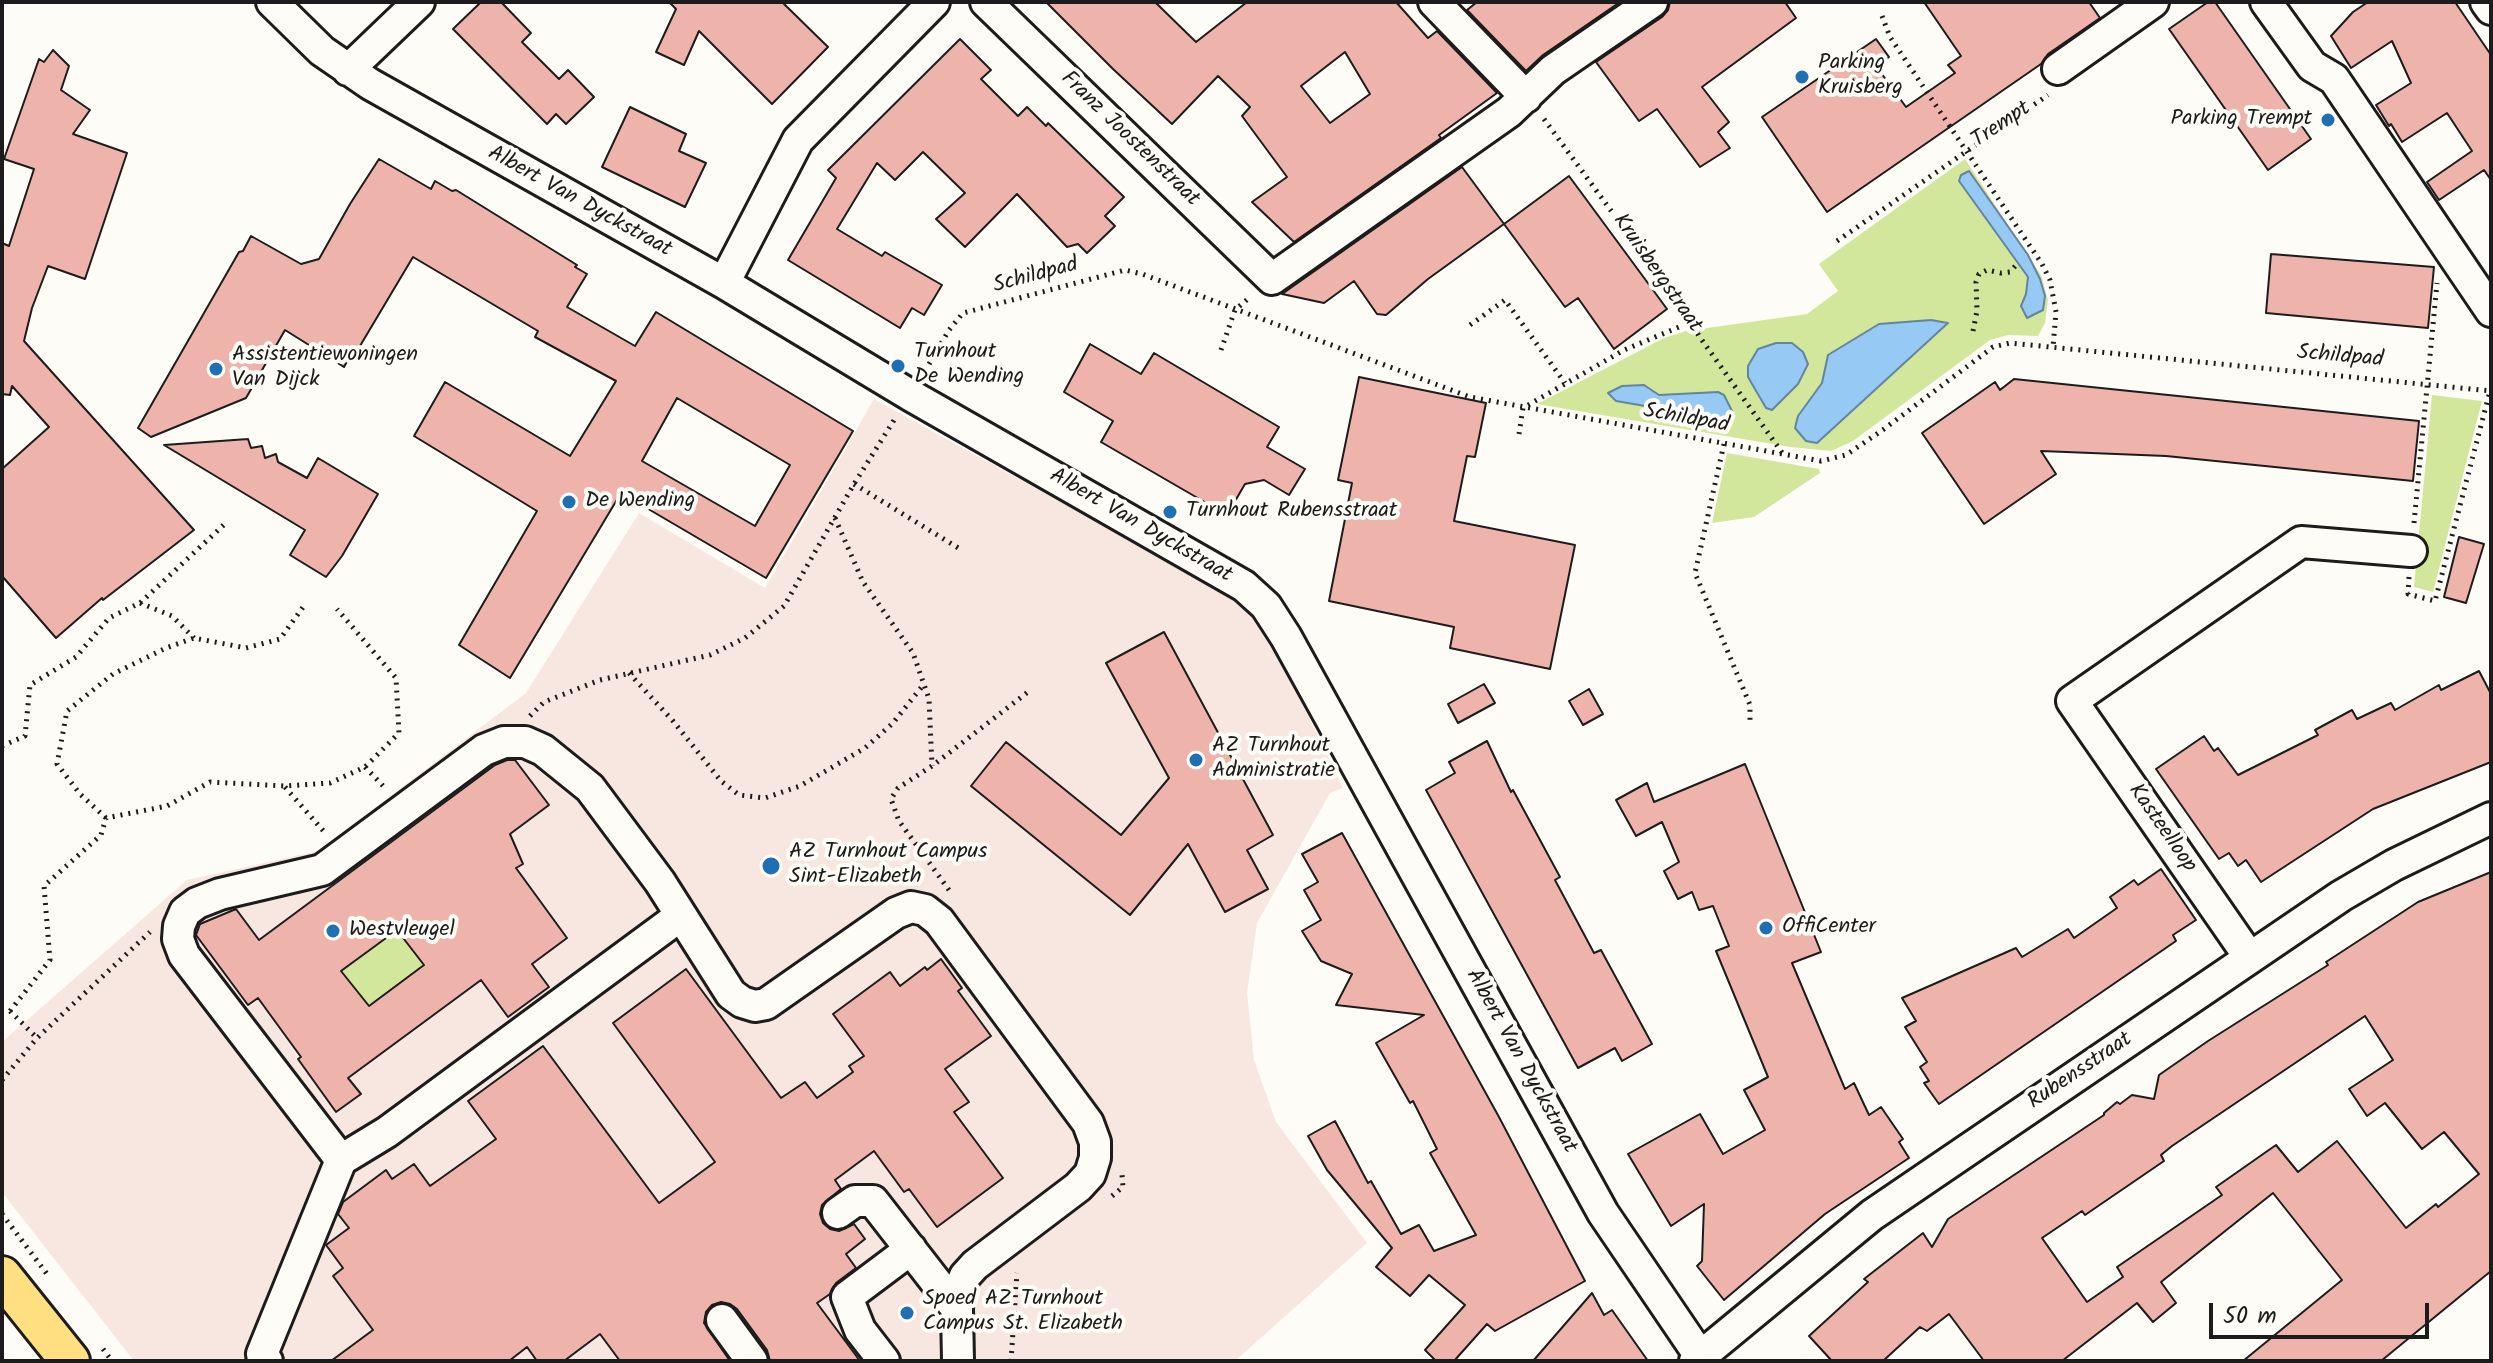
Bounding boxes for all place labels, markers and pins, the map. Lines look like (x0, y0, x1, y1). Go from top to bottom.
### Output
place label: Parking Kruisberg (1818, 51, 1903, 102)
marker: Parking Kruisberg (1793, 68, 1811, 86)
place label: Parking Trempt (2170, 107, 2312, 133)
marker: Parking Trempt (2319, 111, 2337, 129)
place label: Turnhout De Wending (914, 340, 1024, 392)
place label: Assistentiewoningen Van Dijck (232, 343, 418, 394)
marker: Turnhout De Wending (889, 357, 907, 375)
marker: Assistentiewoningen Van Dijck (207, 360, 225, 378)
place label: De Wending (585, 489, 695, 515)
marker: De Wending (560, 493, 578, 511)
place label: Turnhout Rubensstraat (1186, 499, 1397, 525)
marker: Turnhout Rubensstraat (1161, 503, 1179, 521)
place label: AZ Turnhout Administratie (1212, 734, 1335, 786)
marker: AZ Turnhout Administratie (1187, 751, 1205, 769)
place label: AZ Turnhout Campus Sint-Elizabeth (789, 840, 987, 892)
marker: AZ Turnhout Campus Sint-Elizabeth (760, 855, 782, 877)
place label: OffiCenter (1782, 915, 1876, 941)
place label: Westvleugel (349, 918, 455, 944)
marker: OffiCenter (1757, 919, 1775, 937)
marker: Westvleugel (324, 922, 342, 940)
place label: Spoed AZ Turnhout Campus St. Elizabeth (923, 1287, 1123, 1338)
marker: Spoed AZ Turnhout Campus St. Elizabeth (898, 1304, 916, 1322)

